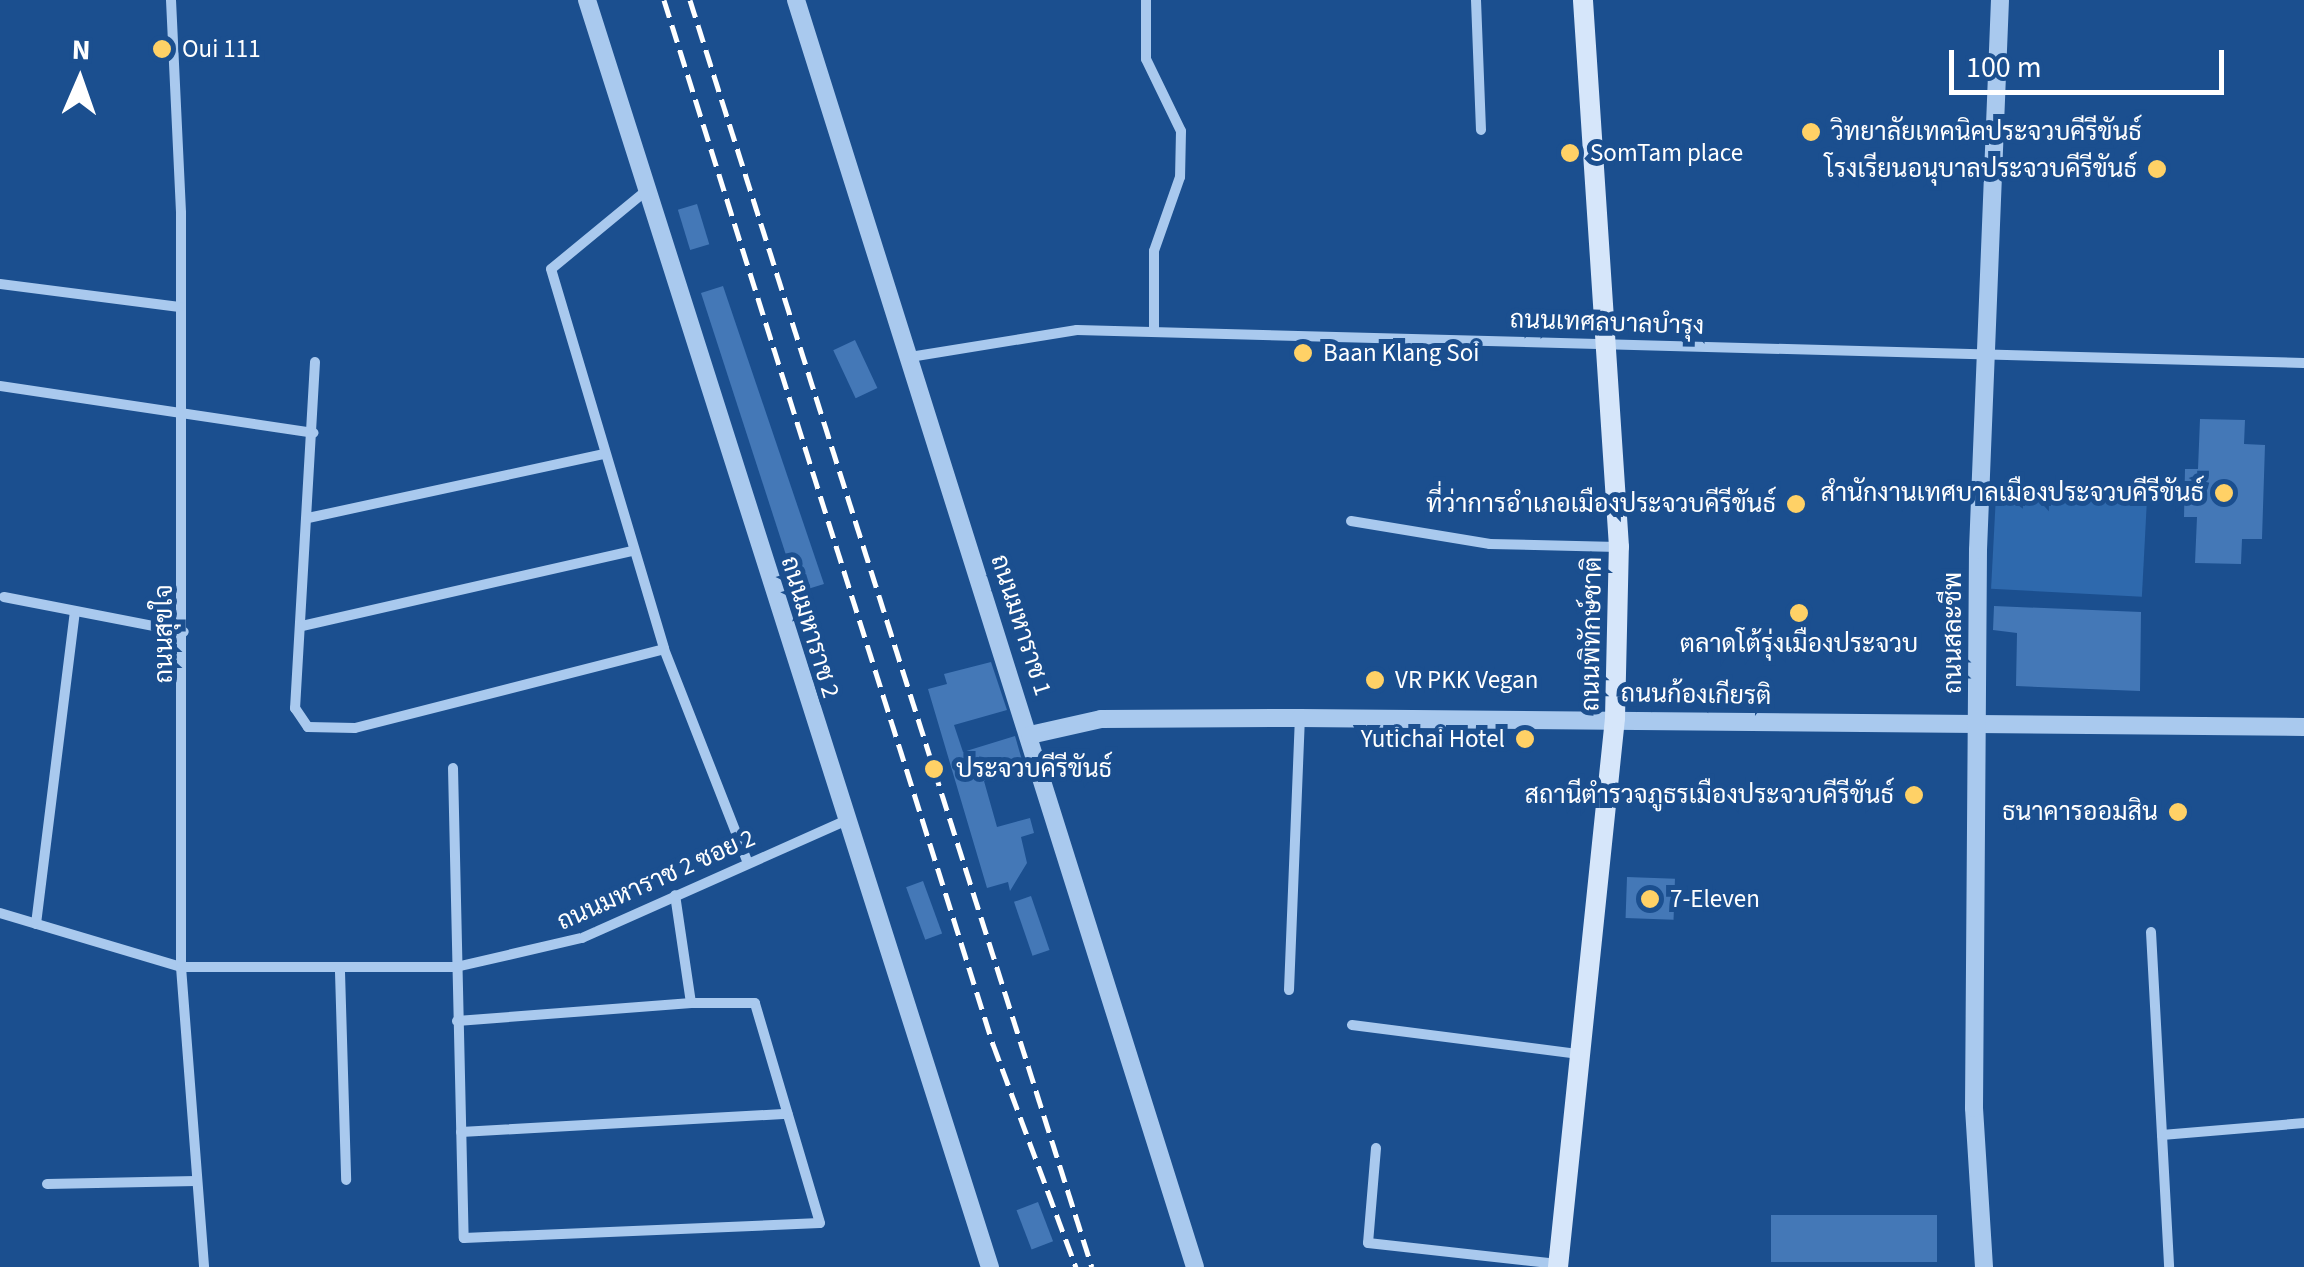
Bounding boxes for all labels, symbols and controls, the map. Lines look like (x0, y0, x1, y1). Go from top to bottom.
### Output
north arrow (30, 30, 130, 130)
text: N (71, 30, 91, 70)
scale bar (1954, 30, 2229, 92)
place label: Oui 111 (182, 34, 261, 64)
marker: Oui 111 (151, 38, 173, 60)
text: 100 m (1966, 46, 2042, 89)
place label: วิทยาลัยเทคนิคประจวบคีรีขันธ์ (1831, 117, 2142, 147)
marker: วิทยาลัยเทคนิคประจวบคีรีขันธ์ (1800, 121, 1822, 143)
place label: SomTam place (1590, 138, 1743, 168)
marker: SomTam place (1559, 142, 1581, 164)
place label: โรงเรียนอนุบาลประจวบคีรีขันธ์ (1825, 154, 2137, 184)
marker: โรงเรียนอนุบาลประจวบคีรีขันธ์ (2146, 158, 2168, 180)
street label: ถนนเทศลบาลบำรุง (1509, 305, 1705, 341)
place label: Baan Klang Soi (1323, 338, 1479, 368)
marker: Baan Klang Soi (1292, 342, 1314, 364)
place label: สำนักงานเทศบาลเมืองประจวบคีรีขันธ์ (1820, 478, 2204, 508)
marker: สำนักงานเทศบาลเมืองประจวบคีรีขันธ์ (2213, 482, 2235, 504)
place label: ที่ว่าการอำเภอเมืองประจวบคีรีขันธ์ (1426, 489, 1776, 519)
marker: ที่ว่าการอำเภอเมืองประจวบคีรีขันธ์ (1785, 493, 1807, 515)
street label: ถนนมหาราช 1 (984, 551, 1058, 699)
street label: ถนนมหาราช 2 (774, 553, 846, 701)
street label: ถนนพิทักษ์ชาติ (1576, 556, 1608, 712)
street label: ถนนสละชีพ (1938, 572, 1968, 694)
street label: ถนนสุขใจ (149, 584, 179, 684)
marker: ตลาดโต้รุ่งเมืองประจวบ (1788, 602, 1810, 624)
place label: ตลาดโต้รุ่งเมืองประจวบ (1680, 629, 1918, 659)
place label: VR PKK Vegan (1395, 665, 1538, 695)
marker: VR PKK Vegan (1364, 669, 1386, 691)
street label: ถนนก้องเกียรติ (1620, 679, 1772, 711)
place label: Yutichai Hotel (1361, 724, 1505, 754)
marker: Yutichai Hotel (1514, 728, 1536, 750)
place label: ประจวบคีรีขันธ์ (956, 754, 1112, 784)
marker: ประจวบคีรีขันธ์ (921, 756, 947, 782)
place label: สถานีตำรวจภูธรเมืองประจวบคีรีขันธ์ (1525, 780, 1894, 810)
marker: สถานีตำรวจภูธรเมืองประจวบคีรีขันธ์ (1903, 784, 1925, 806)
place label: ธนาคารออมสิน (2002, 797, 2158, 827)
marker: ธนาคารออมสิน (2167, 801, 2189, 823)
street label: ถนนมหาราช 2 ซอย 2 (552, 823, 760, 937)
place label: 7-Eleven (1670, 884, 1760, 914)
marker: 7-Eleven (1639, 888, 1661, 910)

